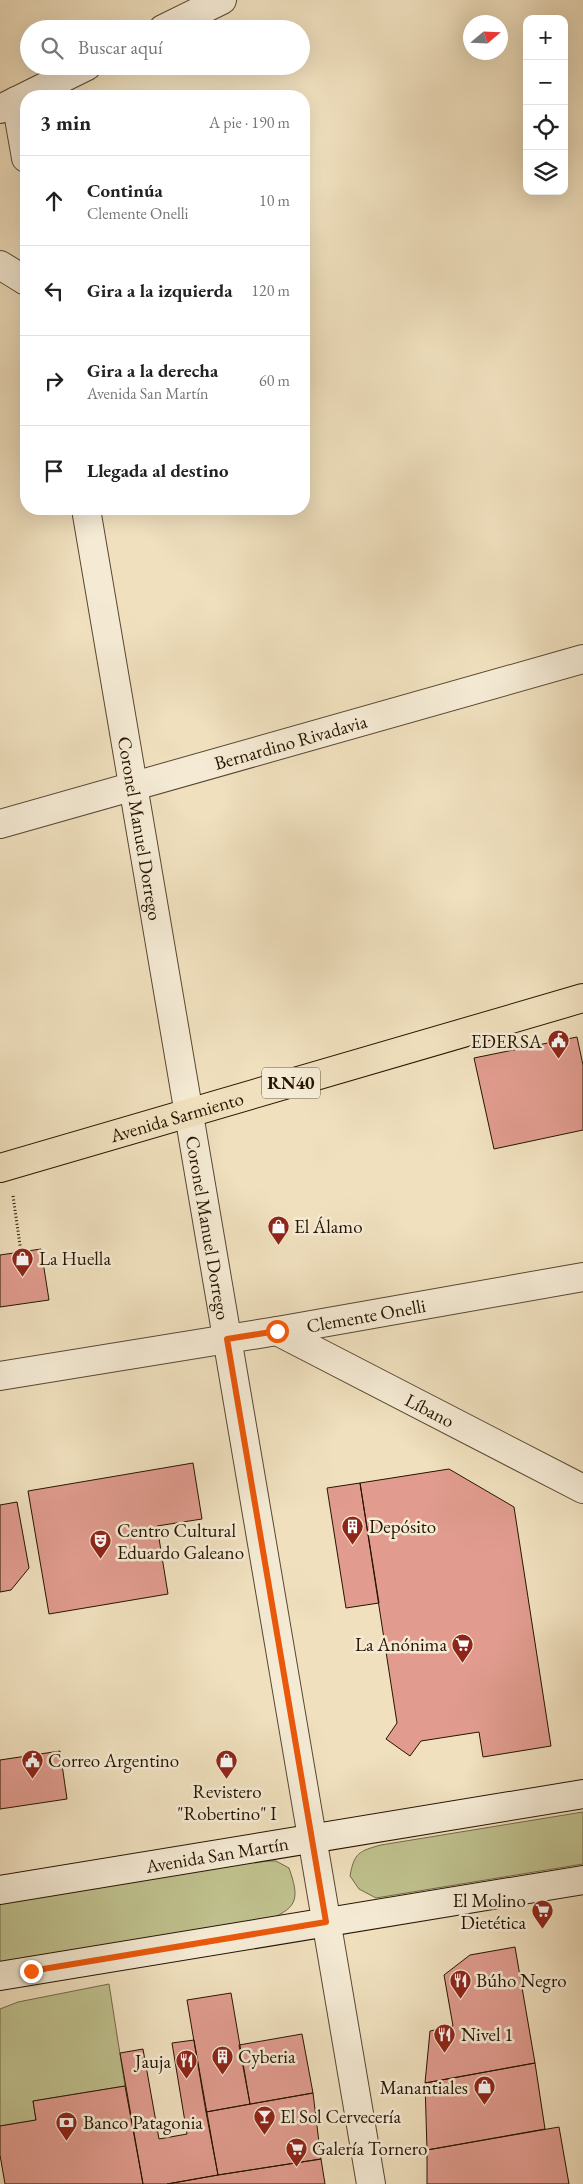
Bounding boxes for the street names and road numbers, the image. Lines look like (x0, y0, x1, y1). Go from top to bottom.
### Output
street label: Bernardino Rivadavia (211, 709, 370, 776)
street label: Coronel Manuel Dorrego (112, 735, 168, 922)
road number: RN40 (262, 1068, 320, 1098)
street label: Avenida Sarmiento (106, 1086, 246, 1149)
street label: Coronel Manuel Dorrego (180, 1134, 236, 1322)
street label: Clemente Onelli (304, 1293, 428, 1339)
street label: Líbano (401, 1387, 459, 1433)
street label: Avenida San Martín (143, 1831, 290, 1879)

